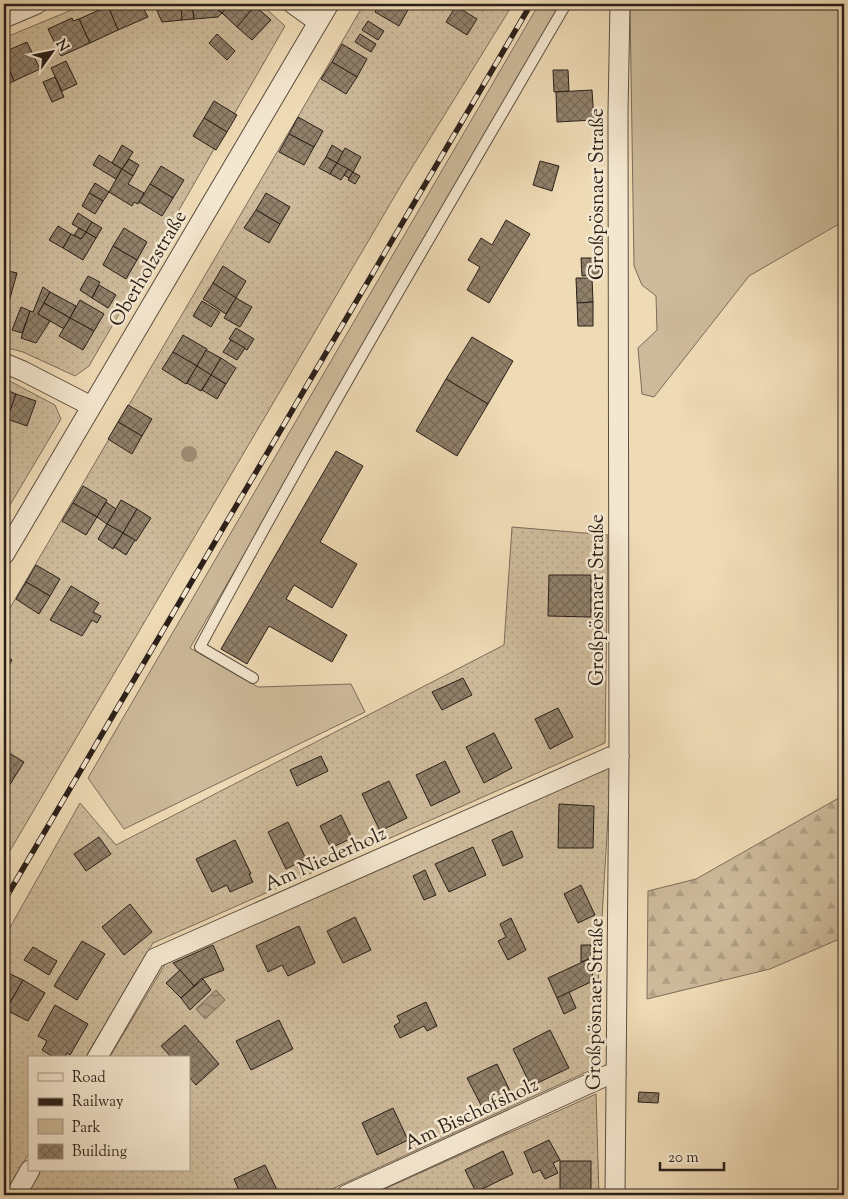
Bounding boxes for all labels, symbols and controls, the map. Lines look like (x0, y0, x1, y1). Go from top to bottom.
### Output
north arrow (28, 28, 78, 78)
text: N (50, 36, 73, 56)
street label: Großpösnaer Straße (584, 108, 613, 280)
street label: Oberholzstraße (103, 205, 195, 333)
street label: Großpösnaer Straße (584, 514, 613, 686)
street label: Am Niederholz (260, 820, 392, 900)
street label: Großpösnaer Straße (580, 918, 613, 1090)
legend (28, 1056, 190, 1172)
text: Road (72, 1068, 106, 1089)
street label: Am Bischofsholz (400, 1072, 544, 1159)
text: Railway (72, 1092, 124, 1113)
text: Park (72, 1118, 101, 1139)
scale bar (660, 1139, 724, 1171)
text: Building (72, 1142, 127, 1163)
text: 20 m (668, 1148, 699, 1169)

